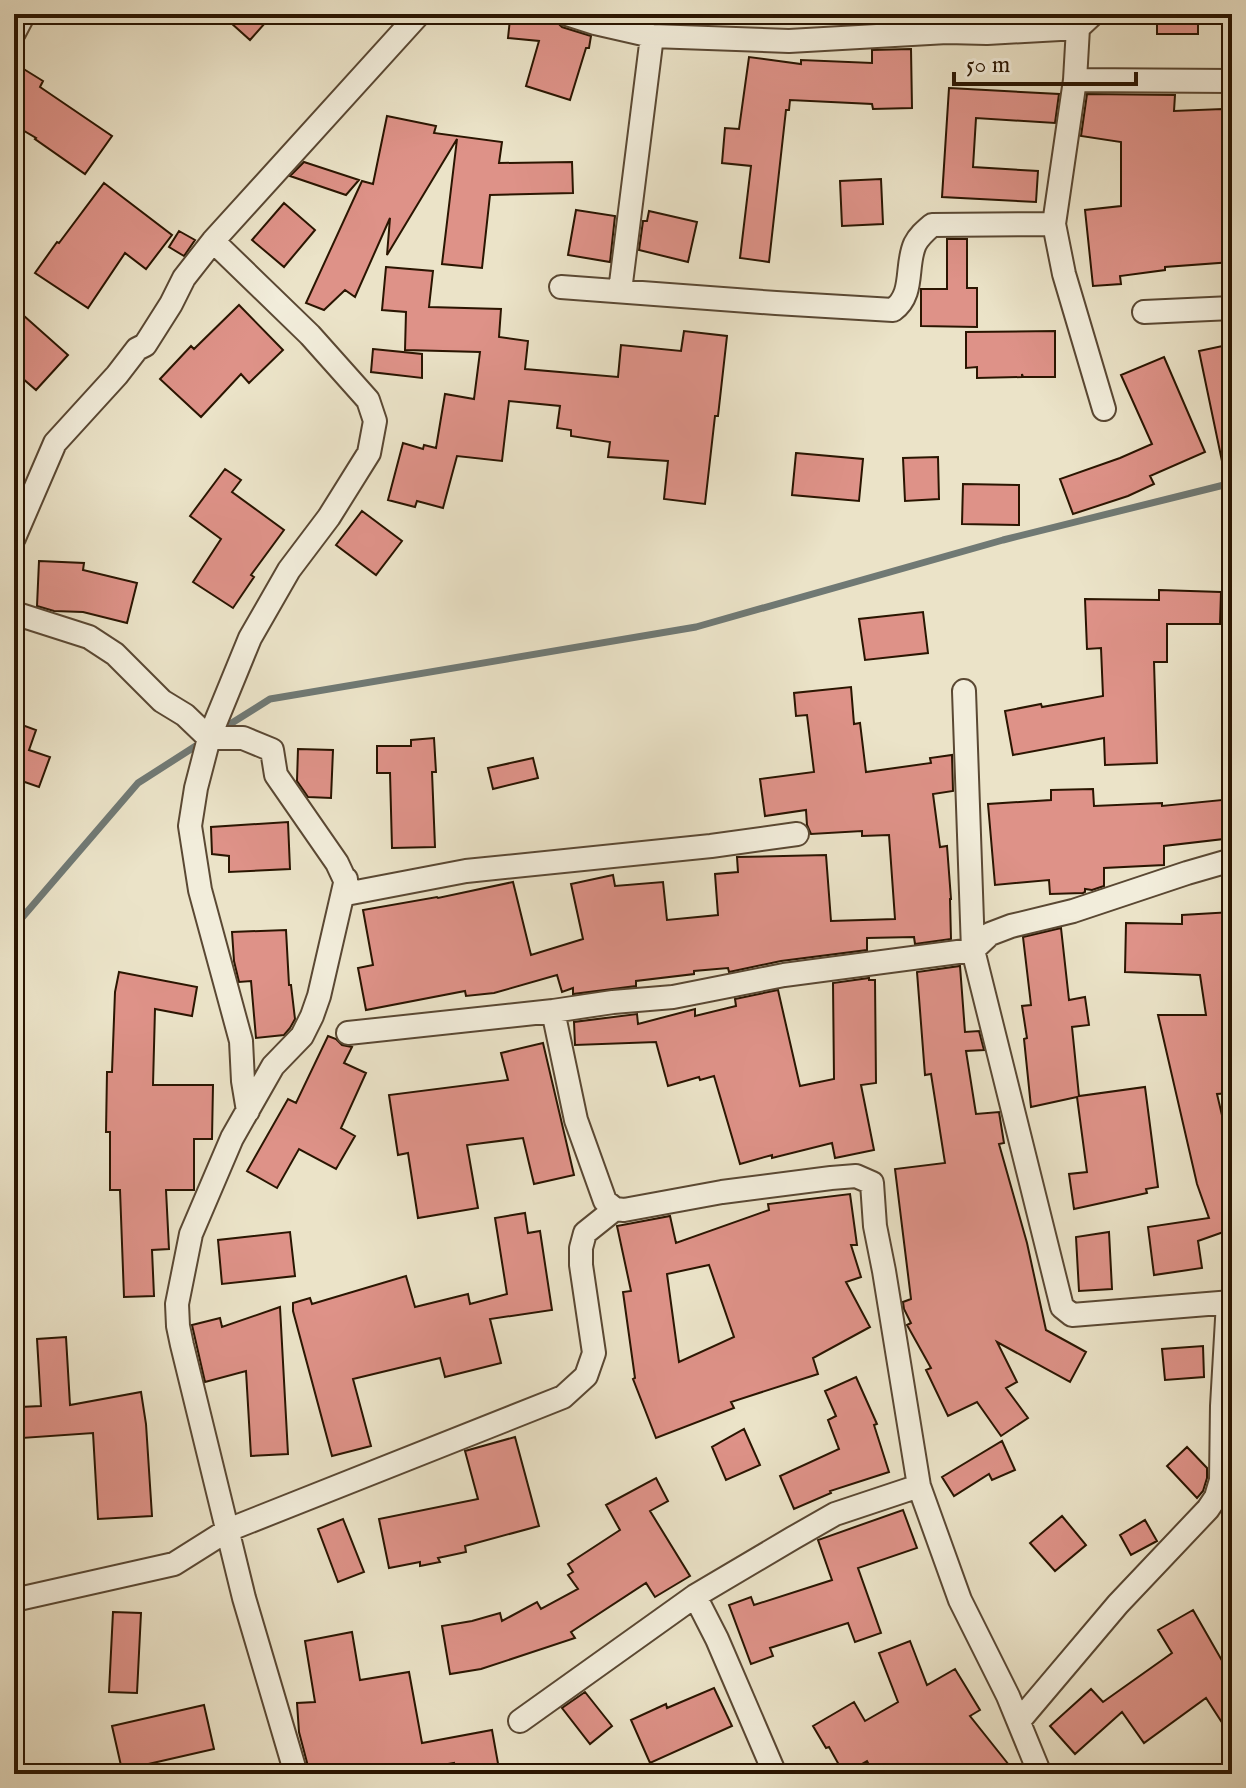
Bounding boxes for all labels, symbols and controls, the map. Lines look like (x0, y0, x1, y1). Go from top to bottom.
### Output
scale bar (954, 36, 1136, 86)
text: 50 m (966, 50, 1010, 81)

